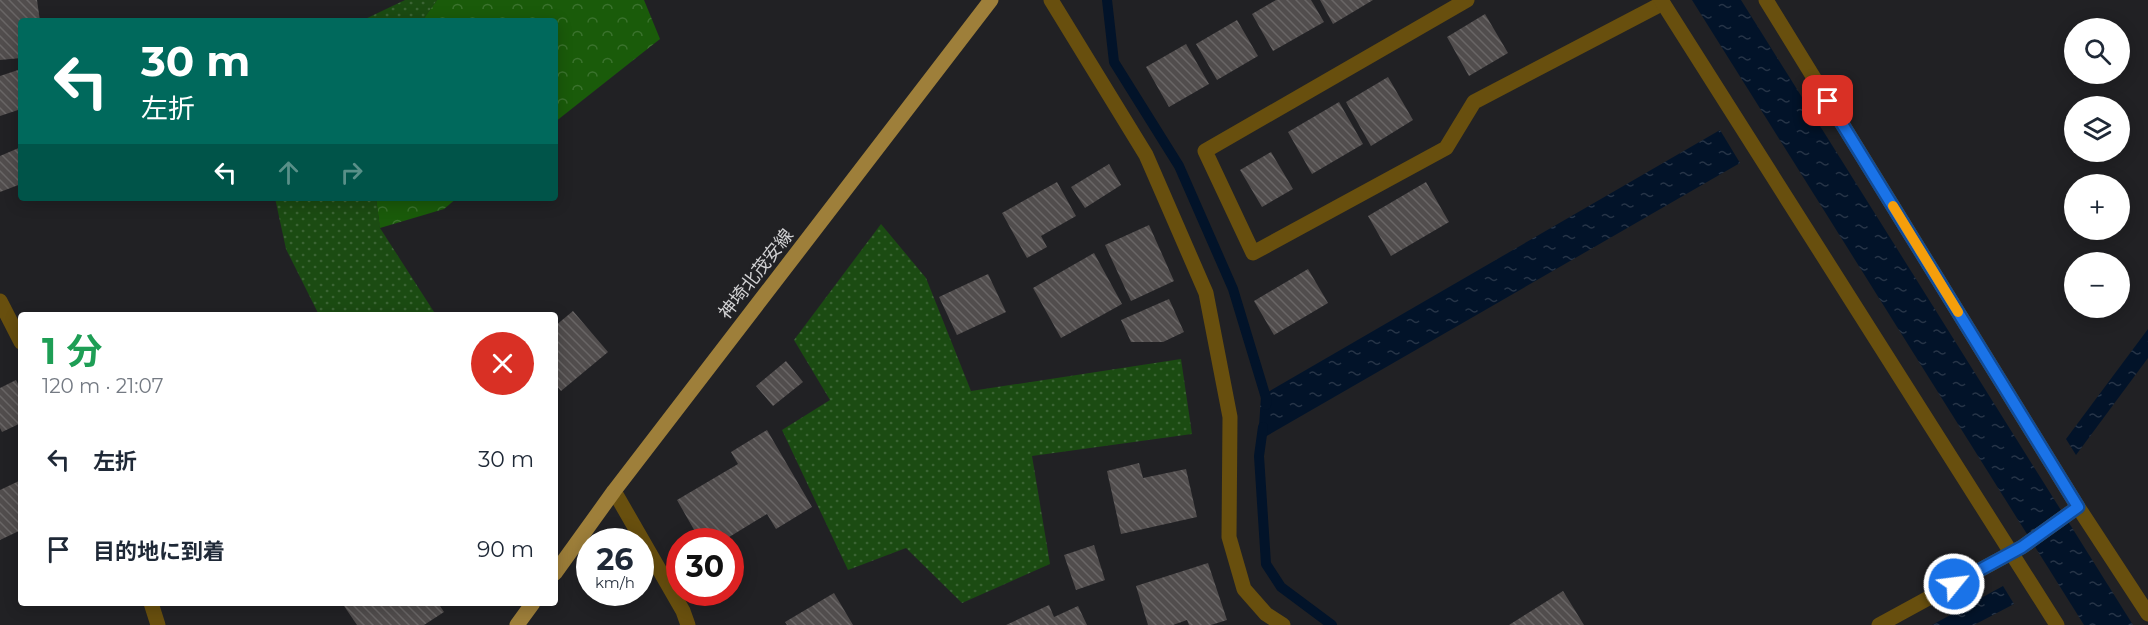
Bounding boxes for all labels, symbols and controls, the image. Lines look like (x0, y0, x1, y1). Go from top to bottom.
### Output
map controls (2064, 18, 2130, 318)
button: search (2064, 18, 2130, 84)
text: 30 m (141, 35, 250, 87)
icon: left (42, 42, 120, 120)
pin (1802, 75, 1853, 126)
icon: arrive (1811, 84, 1844, 117)
text: 左折 (141, 92, 195, 125)
button: layers (2064, 96, 2130, 162)
icon: left (209, 156, 242, 189)
icon: ahead (272, 156, 305, 189)
icon: right (335, 156, 368, 189)
button: + (2064, 174, 2130, 240)
street label: 神埼北茂安線 (714, 225, 798, 323)
button: − (2064, 252, 2130, 318)
text: 1 分 (42, 329, 102, 373)
button: close (471, 332, 534, 395)
text: 120 m · 21:07 (42, 374, 163, 398)
icon: left (42, 443, 75, 476)
text: 30 m (478, 446, 534, 473)
text: 左折 (93, 448, 137, 475)
speed limit sign: 30 (666, 528, 744, 606)
icon: arrive (42, 533, 75, 566)
text: 90 m (477, 536, 534, 563)
text: 目的地に到着 (93, 538, 225, 565)
text: 26 (597, 541, 633, 578)
position arrow (1922, 552, 1986, 616)
text: km/h (595, 573, 635, 592)

